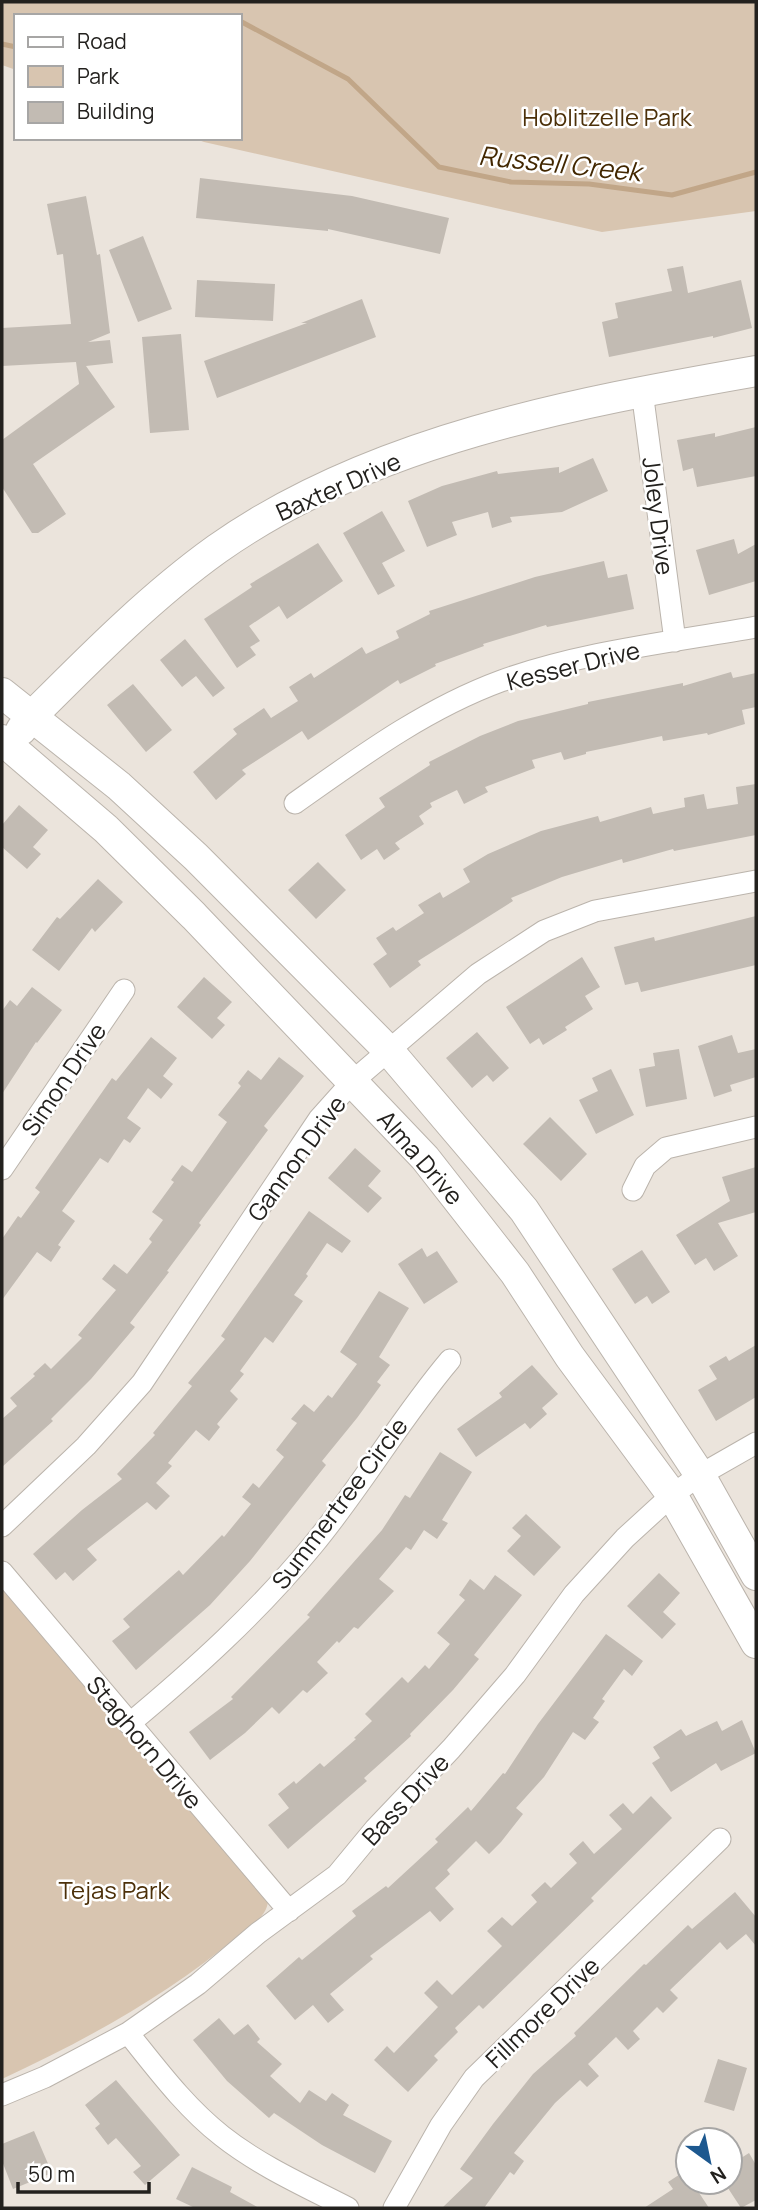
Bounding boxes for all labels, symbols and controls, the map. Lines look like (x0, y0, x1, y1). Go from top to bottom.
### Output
legend (14, 14, 242, 140)
text: Road (77, 27, 127, 55)
text: Park (77, 62, 119, 90)
text: Building (77, 97, 154, 125)
park label: Hoblitzelle Park (522, 100, 693, 133)
water label: Russell Creek (477, 137, 647, 190)
street label: Baxter Drive (270, 444, 406, 528)
street label: Joley Drive (635, 455, 683, 577)
street label: Kesser Drive (503, 633, 643, 697)
street label: Simon Drive (13, 1016, 113, 1142)
street label: Gannon Drive (239, 1088, 353, 1228)
street label: Alma Drive (371, 1103, 471, 1211)
street label: Summertree Circle (264, 1410, 414, 1596)
street label: Staghorn Drive (80, 1668, 210, 1816)
street label: Bass Drive (354, 1746, 456, 1852)
park label: Tejas Park (59, 1873, 171, 1906)
street label: Fillmore Drive (478, 1949, 606, 2075)
north arrow (674, 2126, 744, 2196)
scale bar (18, 2150, 149, 2194)
text: 50 m (28, 2160, 75, 2188)
text: N (705, 2161, 731, 2190)

